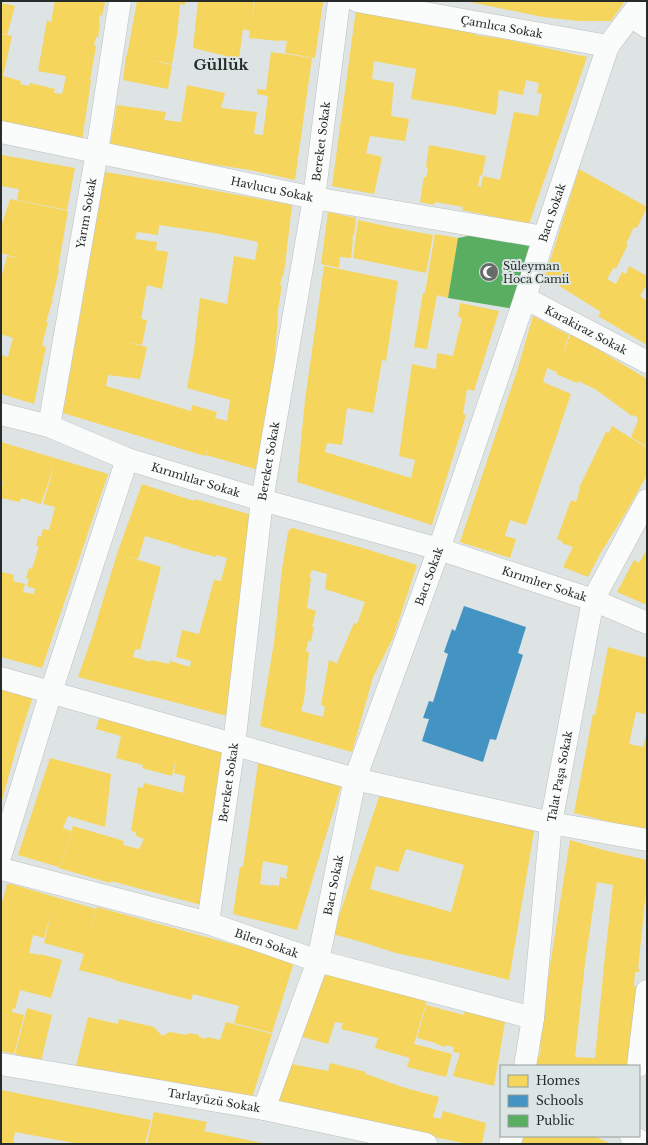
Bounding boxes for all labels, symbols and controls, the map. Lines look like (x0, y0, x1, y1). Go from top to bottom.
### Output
street label: Çamlıca Sokak (460, 13, 544, 41)
district label: Güllük (193, 55, 250, 74)
street label: Bereket Sokak (309, 100, 333, 182)
street label: Havlucu Sokak (229, 174, 315, 205)
street label: Yarım Sokak (73, 177, 99, 250)
street label: Bacı Sokak (536, 181, 569, 244)
place label: Süleyman Hoca Camii (503, 259, 570, 286)
mosque icon: Süleyman Hoca Camii (478, 261, 500, 283)
street label: Karakiraz Sokak (542, 303, 630, 358)
street label: Bereket Sokak (255, 420, 282, 502)
street label: Kırımlılar Sokak (150, 460, 242, 500)
street label: Bacı Sokak (412, 545, 446, 608)
street label: Kırımlıer Sokak (500, 563, 589, 605)
street label: Talat Paşa Sokak (544, 729, 575, 823)
street label: Bereket Sokak (216, 742, 241, 823)
street label: Bacı Sokak (320, 853, 346, 917)
street label: Bilen Sokak (233, 926, 301, 961)
legend (500, 1065, 640, 1137)
text: Homes (536, 1073, 580, 1088)
street label: Tarlayüzü Sokak (167, 1086, 261, 1115)
text: Schools (536, 1093, 583, 1108)
text: Public (536, 1113, 575, 1128)

